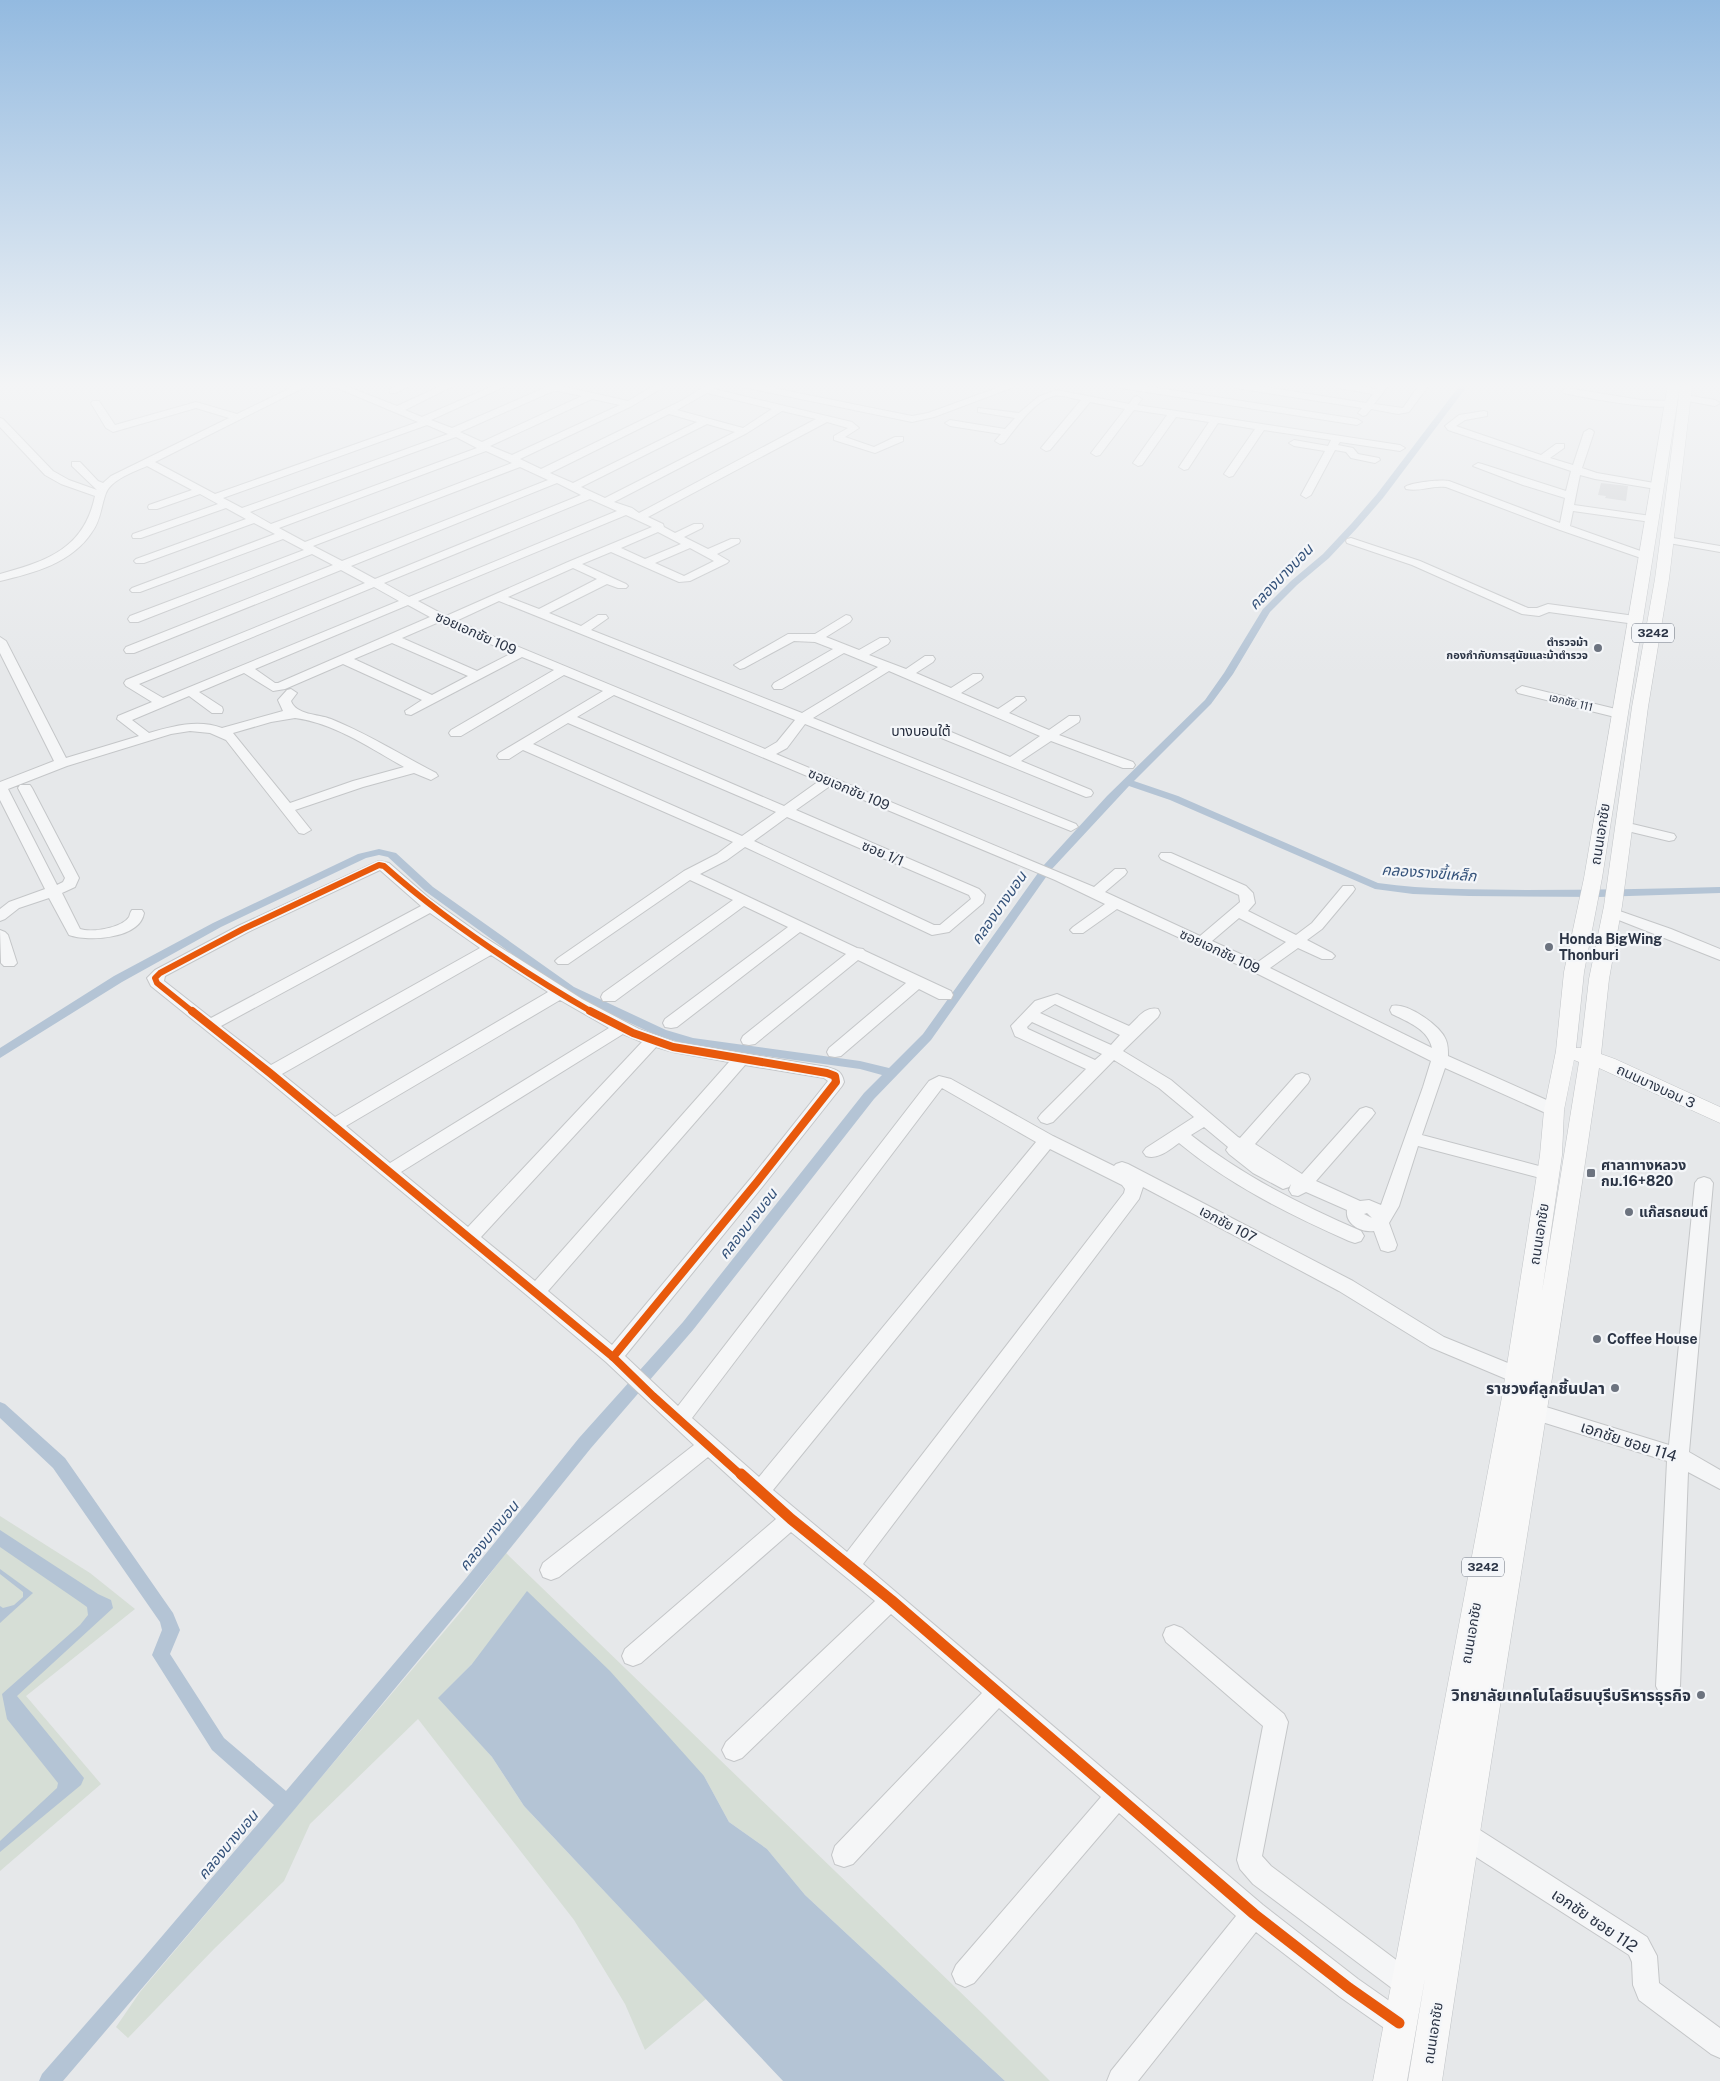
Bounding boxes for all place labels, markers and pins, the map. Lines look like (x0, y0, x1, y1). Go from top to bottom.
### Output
place label: ตำรวจม้า กองกำกับการสุนัขและม้าตำรวจ (1446, 636, 1588, 662)
marker: ตำรวจม้า กองกำกับการสุนัขและม้าตำรวจ (1592, 642, 1604, 654)
place label: Honda BigWing Thonburi (1559, 931, 1662, 963)
marker: Honda BigWing Thonburi (1543, 941, 1555, 953)
place label: ศาลาทางหลวง กม.16+820 (1601, 1157, 1686, 1189)
marker: ศาลาทางหลวง กม.16+820 (1585, 1167, 1597, 1179)
place label: แก๊สรถยนต์ (1639, 1204, 1708, 1220)
marker: แก๊สรถยนต์ (1623, 1206, 1635, 1218)
place label: Coffee House (1607, 1331, 1698, 1347)
marker: Coffee House (1591, 1333, 1603, 1345)
place label: ราชวงศ์ลูกชิ้นปลา (1486, 1378, 1605, 1399)
marker: ราชวงศ์ลูกชิ้นปลา (1609, 1382, 1621, 1394)
place label: วิทยาลัยเทคโนโลยีธนบุรีบริหารธุรกิจ (1451, 1686, 1691, 1705)
marker: วิทยาลัยเทคโนโลยีธนบุรีบริหารธุรกิจ (1695, 1689, 1707, 1701)

